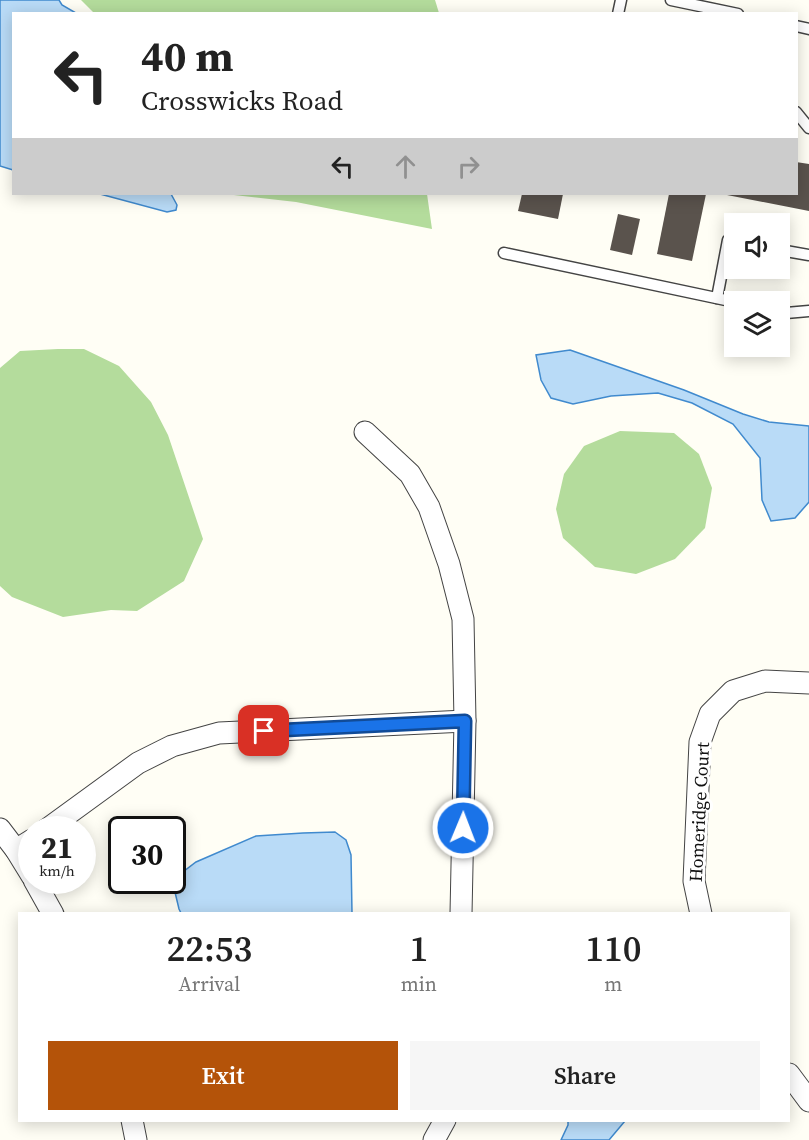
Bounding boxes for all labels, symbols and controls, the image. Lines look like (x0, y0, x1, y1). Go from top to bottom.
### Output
text: 40 m (141, 27, 234, 85)
icon: left (42, 36, 120, 114)
text: Crosswicks Road (141, 82, 343, 119)
icon: left (326, 150, 359, 183)
icon: ahead (389, 150, 422, 183)
icon: right (452, 150, 485, 183)
map controls (724, 213, 790, 357)
button: sound (724, 213, 790, 279)
button: layers (724, 291, 790, 357)
pin (238, 705, 289, 756)
icon: arrive (247, 714, 280, 747)
street label: Homeridge Court (683, 741, 715, 883)
position arrow (431, 796, 495, 860)
speed limit sign: 30 (108, 816, 186, 894)
text: 21 (41, 827, 73, 868)
text: km/h (39, 860, 75, 881)
text: 22:53 (167, 924, 252, 973)
text: 1 (409, 924, 428, 973)
text: 110 (585, 924, 641, 973)
text: Arrival (178, 970, 240, 998)
text: min (401, 970, 437, 998)
text: m (604, 970, 622, 998)
button: Exit (48, 1041, 398, 1110)
button: Share (410, 1041, 760, 1110)

